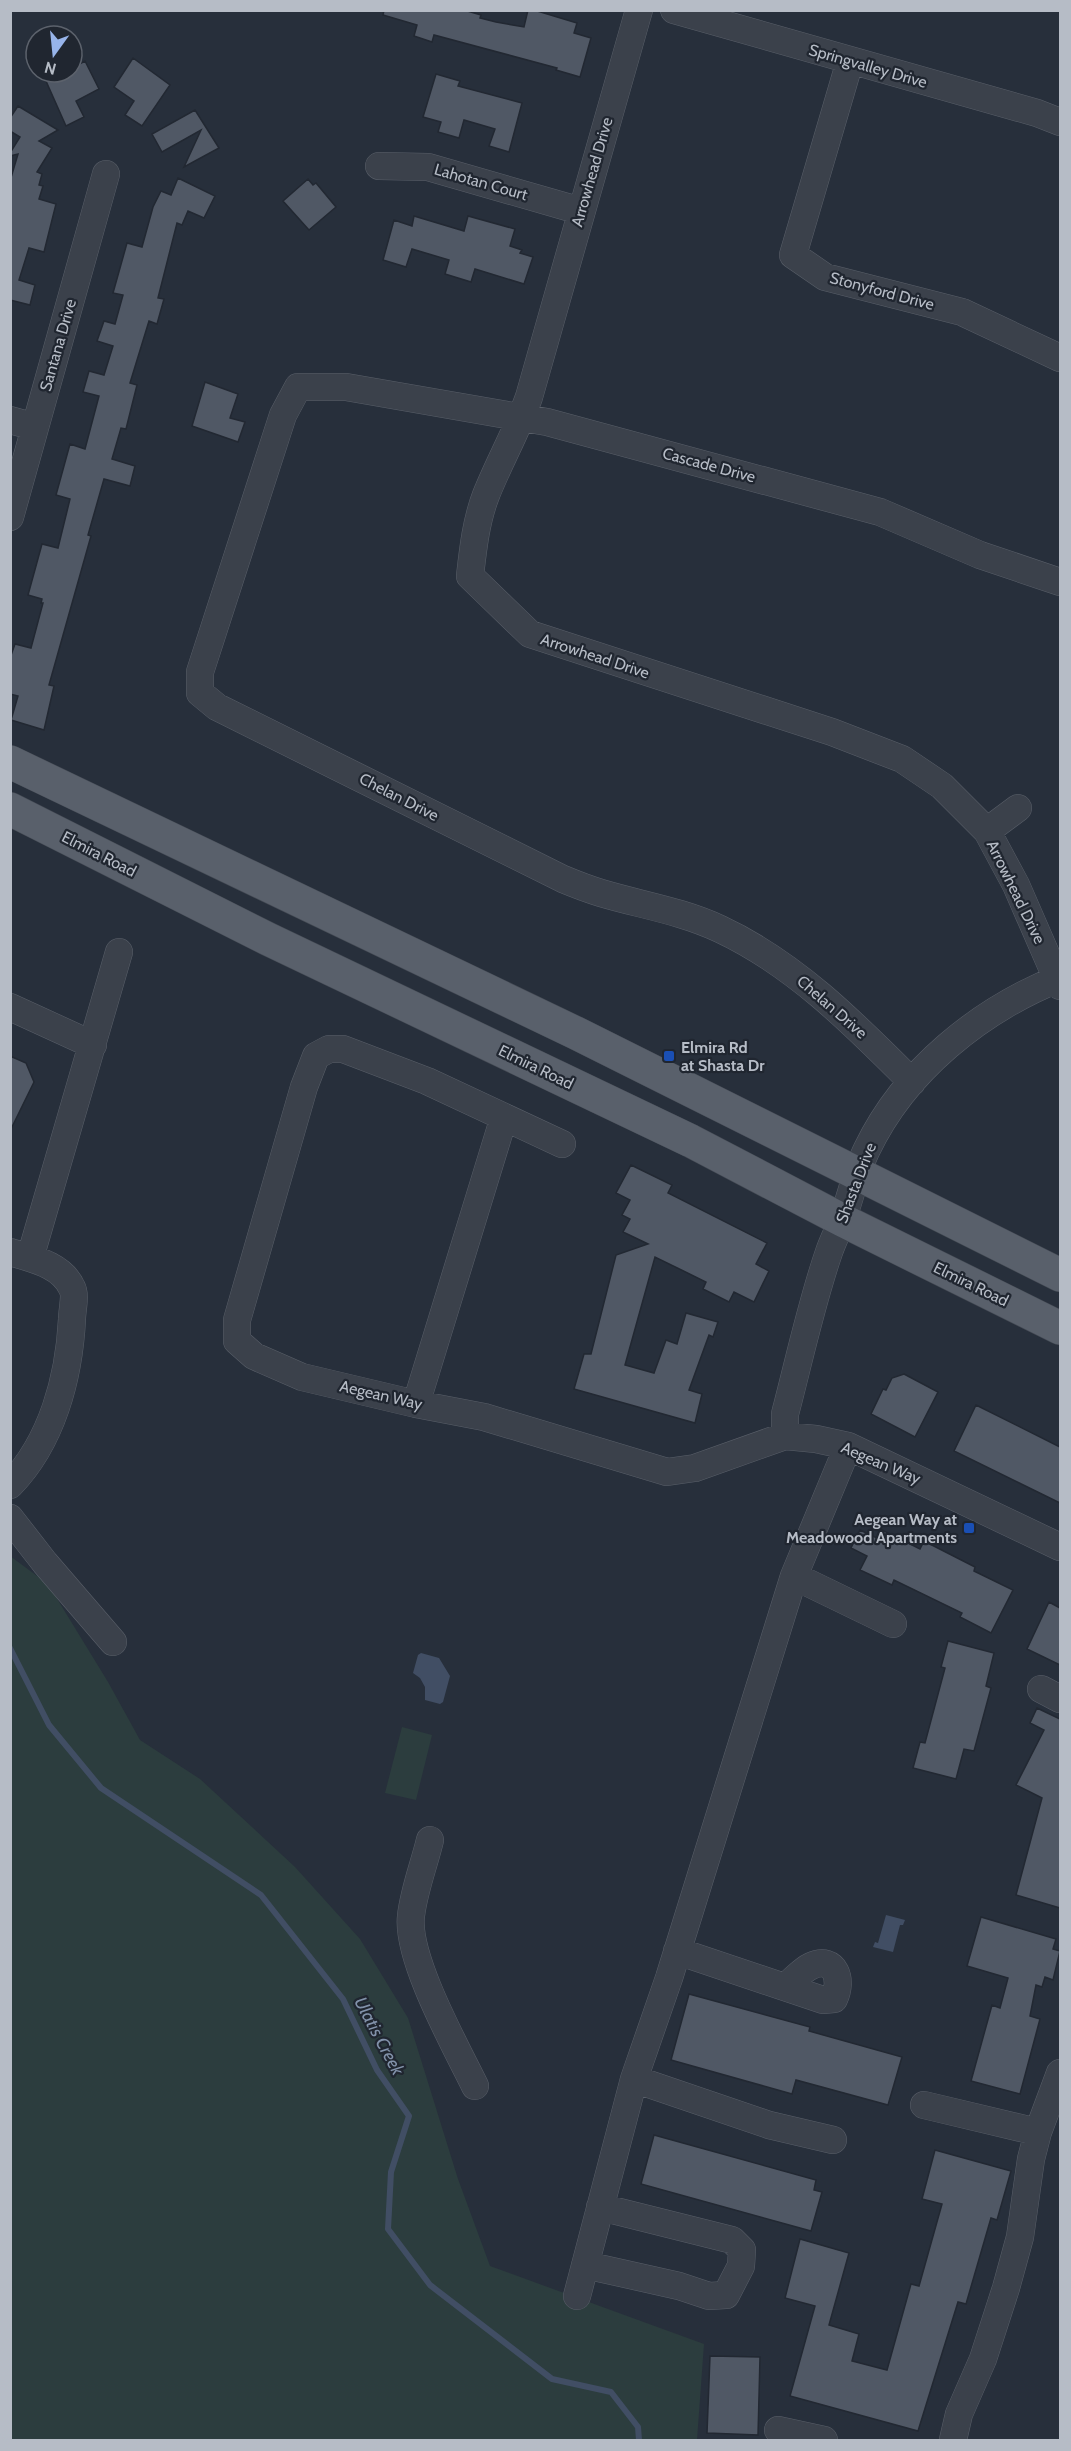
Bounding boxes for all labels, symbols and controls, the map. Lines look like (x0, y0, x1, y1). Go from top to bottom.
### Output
north arrow (24, 24, 84, 84)
street label: Springvalley Drive (807, 40, 929, 92)
text: N (42, 57, 58, 79)
street label: Arrowhead Drive (567, 115, 617, 229)
street label: Lahotan Court (432, 160, 530, 205)
street label: Stonyford Drive (828, 268, 936, 314)
street label: Santana Drive (36, 297, 80, 393)
street label: Cascade Drive (660, 443, 758, 487)
street label: Arrowhead Drive (538, 630, 652, 682)
street label: Chelan Drive (356, 769, 442, 825)
street label: Elmira Road (59, 827, 139, 881)
street label: Arrowhead Drive (983, 837, 1049, 947)
street label: Chelan Drive (793, 971, 871, 1043)
place label: Elmira Rd at Shasta Dr (681, 1038, 765, 1075)
street label: Elmira Road (495, 1041, 577, 1093)
marker: Elmira Rd at Shasta Dr (662, 1049, 676, 1063)
street label: Shasta Drive (832, 1140, 880, 1226)
street label: Elmira Road (930, 1258, 1012, 1310)
street label: Aegean Way (338, 1376, 424, 1414)
street label: Aegean Way (839, 1438, 923, 1488)
place label: Aegean Way at Meadowood Apartments (786, 1510, 957, 1547)
marker: Aegean Way at Meadowood Apartments (962, 1521, 976, 1535)
water label: Ulatis Creek (349, 1993, 409, 2080)

